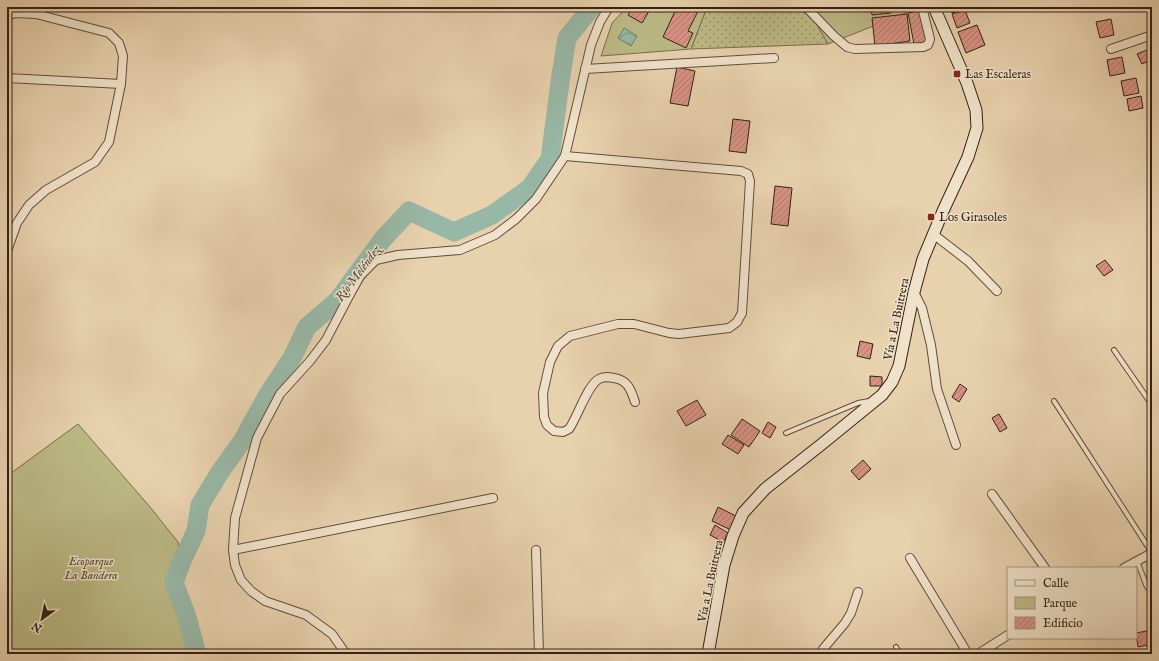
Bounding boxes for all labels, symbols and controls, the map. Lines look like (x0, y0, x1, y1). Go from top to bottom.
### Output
place label: Las Escaleras (965, 67, 1031, 82)
marker: Las Escaleras (952, 69, 962, 79)
place label: Los Girasoles (939, 210, 1007, 225)
marker: Los Girasoles (926, 212, 936, 222)
water label: Río Meléndez (332, 241, 386, 305)
street label: Vía a La Buitrera (880, 276, 913, 363)
street label: Vía a La Buitrera (694, 538, 727, 625)
park label: Ecoparque La Bandera (63, 554, 118, 583)
legend (1007, 567, 1137, 639)
text: Calle (1043, 576, 1069, 591)
text: Parque (1043, 596, 1078, 612)
north arrow (22, 599, 62, 639)
text: Edificio (1043, 616, 1083, 631)
text: N (29, 618, 46, 636)

